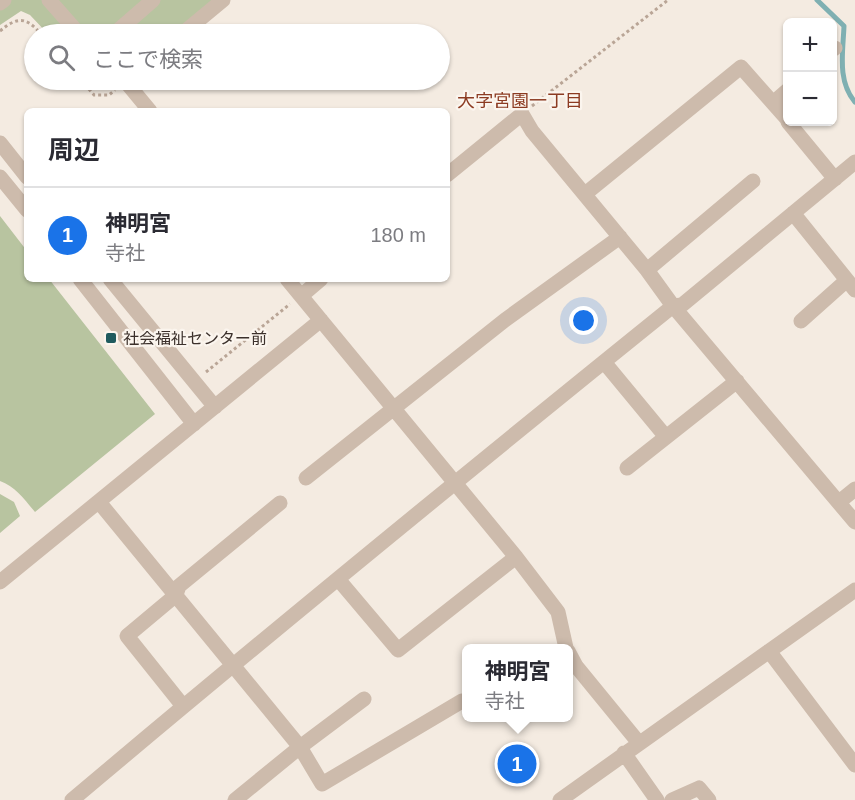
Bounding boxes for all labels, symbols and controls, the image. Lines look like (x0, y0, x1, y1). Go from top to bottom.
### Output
map controls (783, 18, 837, 126)
button: + (783, 18, 837, 72)
search box (24, 24, 450, 90)
icon: search (45, 41, 78, 74)
text: ここで検索 (93, 47, 203, 72)
button: − (783, 72, 837, 126)
district label: 大字宮園一丁目 (457, 91, 583, 111)
text: 周辺 (48, 135, 100, 165)
text: 神明宮 (105, 211, 171, 236)
text: 1 (62, 224, 73, 246)
text: 180 m (370, 224, 426, 246)
text: 寺社 (105, 242, 145, 264)
your location (569, 306, 598, 335)
place label: 社会福祉センター前 (123, 330, 267, 347)
marker: 社会福祉センター前 (104, 331, 118, 345)
popup (462, 644, 573, 722)
text: 神明宮 (484, 659, 551, 684)
text: 寺社 (484, 690, 524, 712)
pin: 1 (498, 742, 536, 786)

